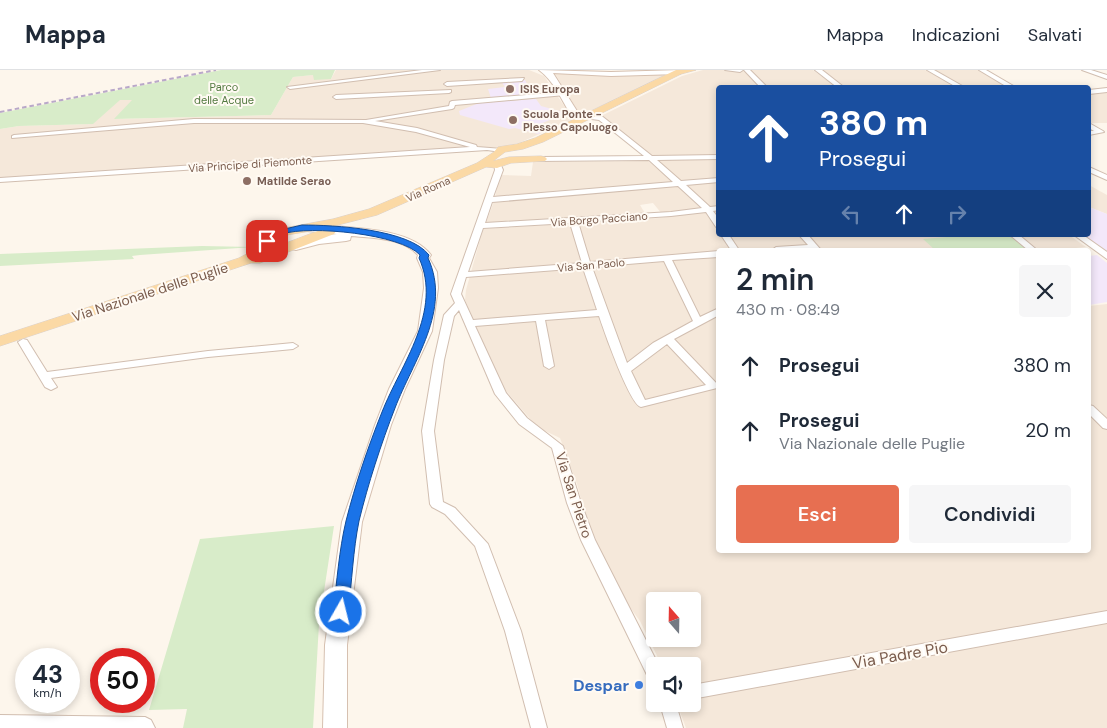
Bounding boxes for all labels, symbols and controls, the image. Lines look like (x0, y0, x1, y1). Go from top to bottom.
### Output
text: Mappa (25, 19, 106, 50)
text: Mappa (826, 23, 884, 47)
text: Indicazioni (912, 23, 1000, 47)
text: Salvati (1028, 23, 1082, 47)
park label: Parco delle Acque (194, 80, 254, 107)
place label: ISIS Europa (520, 82, 580, 96)
marker: ISIS Europa (504, 83, 516, 95)
text: 380 m (819, 100, 928, 146)
icon: ahead (736, 105, 801, 170)
place label: Scuola Ponte - Plesso Capoluogo (523, 107, 618, 134)
marker: Scuola Ponte - Plesso Capoluogo (507, 114, 519, 126)
text: Prosegui (819, 144, 906, 173)
street label: Via Principe di Piemonte (188, 153, 312, 175)
street label: Via Roma (403, 173, 453, 205)
place label: Matilde Serao (257, 174, 331, 188)
marker: Matilde Serao (241, 175, 253, 187)
icon: left (837, 200, 865, 228)
icon: ahead (890, 200, 918, 228)
icon: right (943, 200, 971, 228)
street label: Via Borgo Pacciano (550, 209, 648, 229)
pin (246, 220, 288, 262)
icon: arrive (253, 227, 281, 255)
street label: Via San Paolo (556, 255, 626, 275)
street label: Via Nazionale delle Puglie (70, 258, 230, 326)
text: 2 min (736, 260, 814, 299)
button: close (1019, 265, 1071, 317)
text: 430 m · 08:49 (736, 299, 840, 320)
icon: ahead (736, 352, 764, 380)
text: Prosegui (779, 353, 859, 378)
text: 380 m (1013, 353, 1071, 378)
text: Prosegui (779, 408, 859, 433)
icon: ahead (736, 417, 764, 445)
text: 20 m (1025, 418, 1071, 443)
text: Via Nazionale delle Puglie (779, 433, 965, 454)
street label: Via San Pietro (552, 450, 596, 540)
button: Esci (736, 485, 899, 543)
button: Condividi (909, 485, 1071, 543)
position arrow (314, 585, 366, 637)
north arrow (646, 592, 701, 648)
map controls (646, 592, 701, 712)
street label: Via Padre Pio (851, 636, 949, 674)
speed limit sign: 50 (90, 648, 155, 713)
button: sound (646, 657, 701, 712)
text: 43 (32, 658, 63, 691)
place label: Despar (573, 675, 629, 696)
marker: Despar (633, 679, 645, 691)
text: km/h (33, 685, 62, 701)

